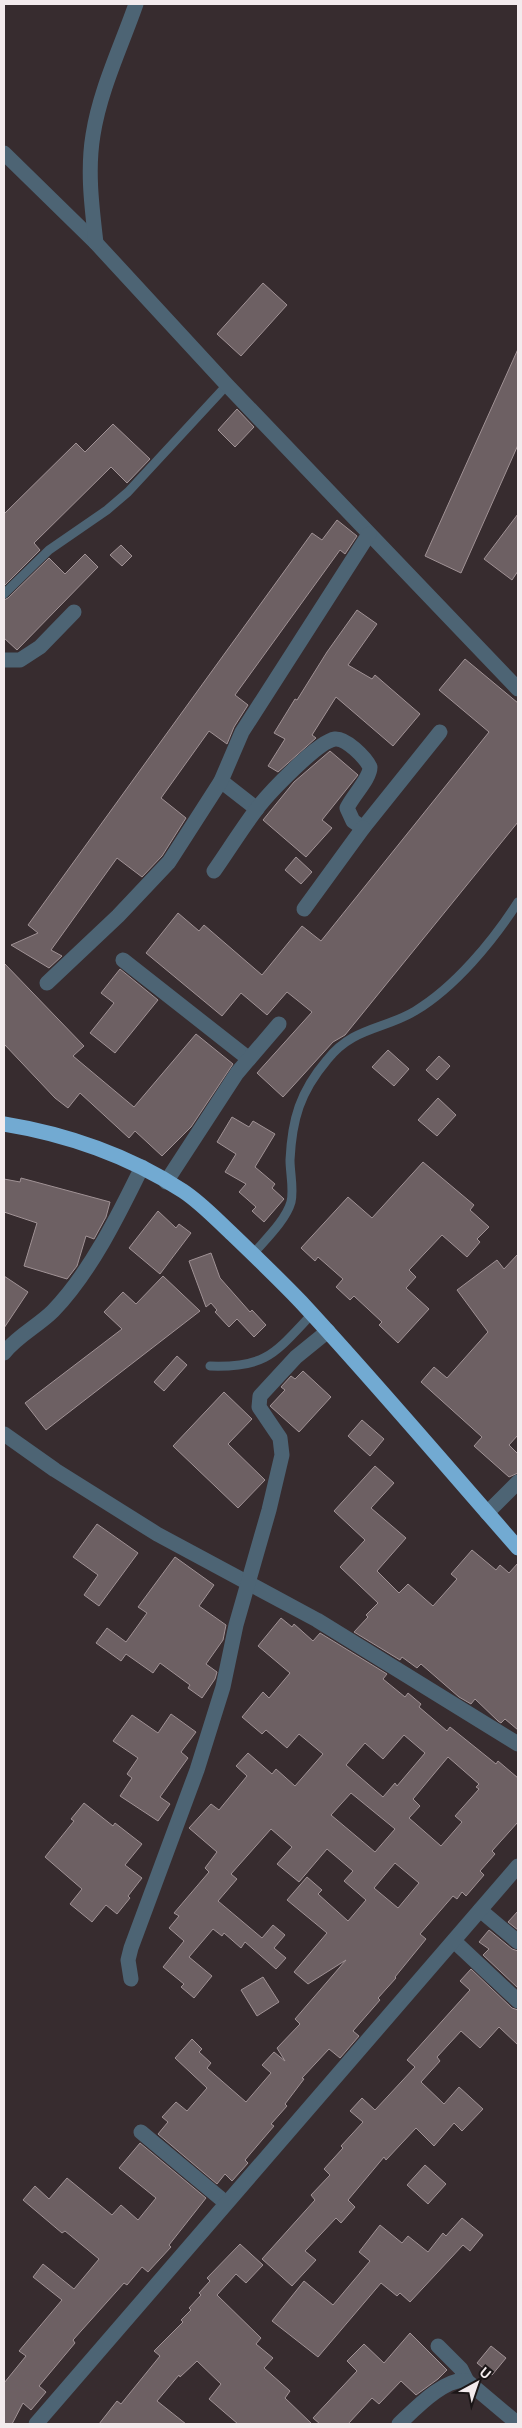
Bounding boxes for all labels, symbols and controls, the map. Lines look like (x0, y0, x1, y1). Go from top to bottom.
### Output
north arrow (452, 2358, 502, 2408)
text: U (476, 2363, 495, 2383)

